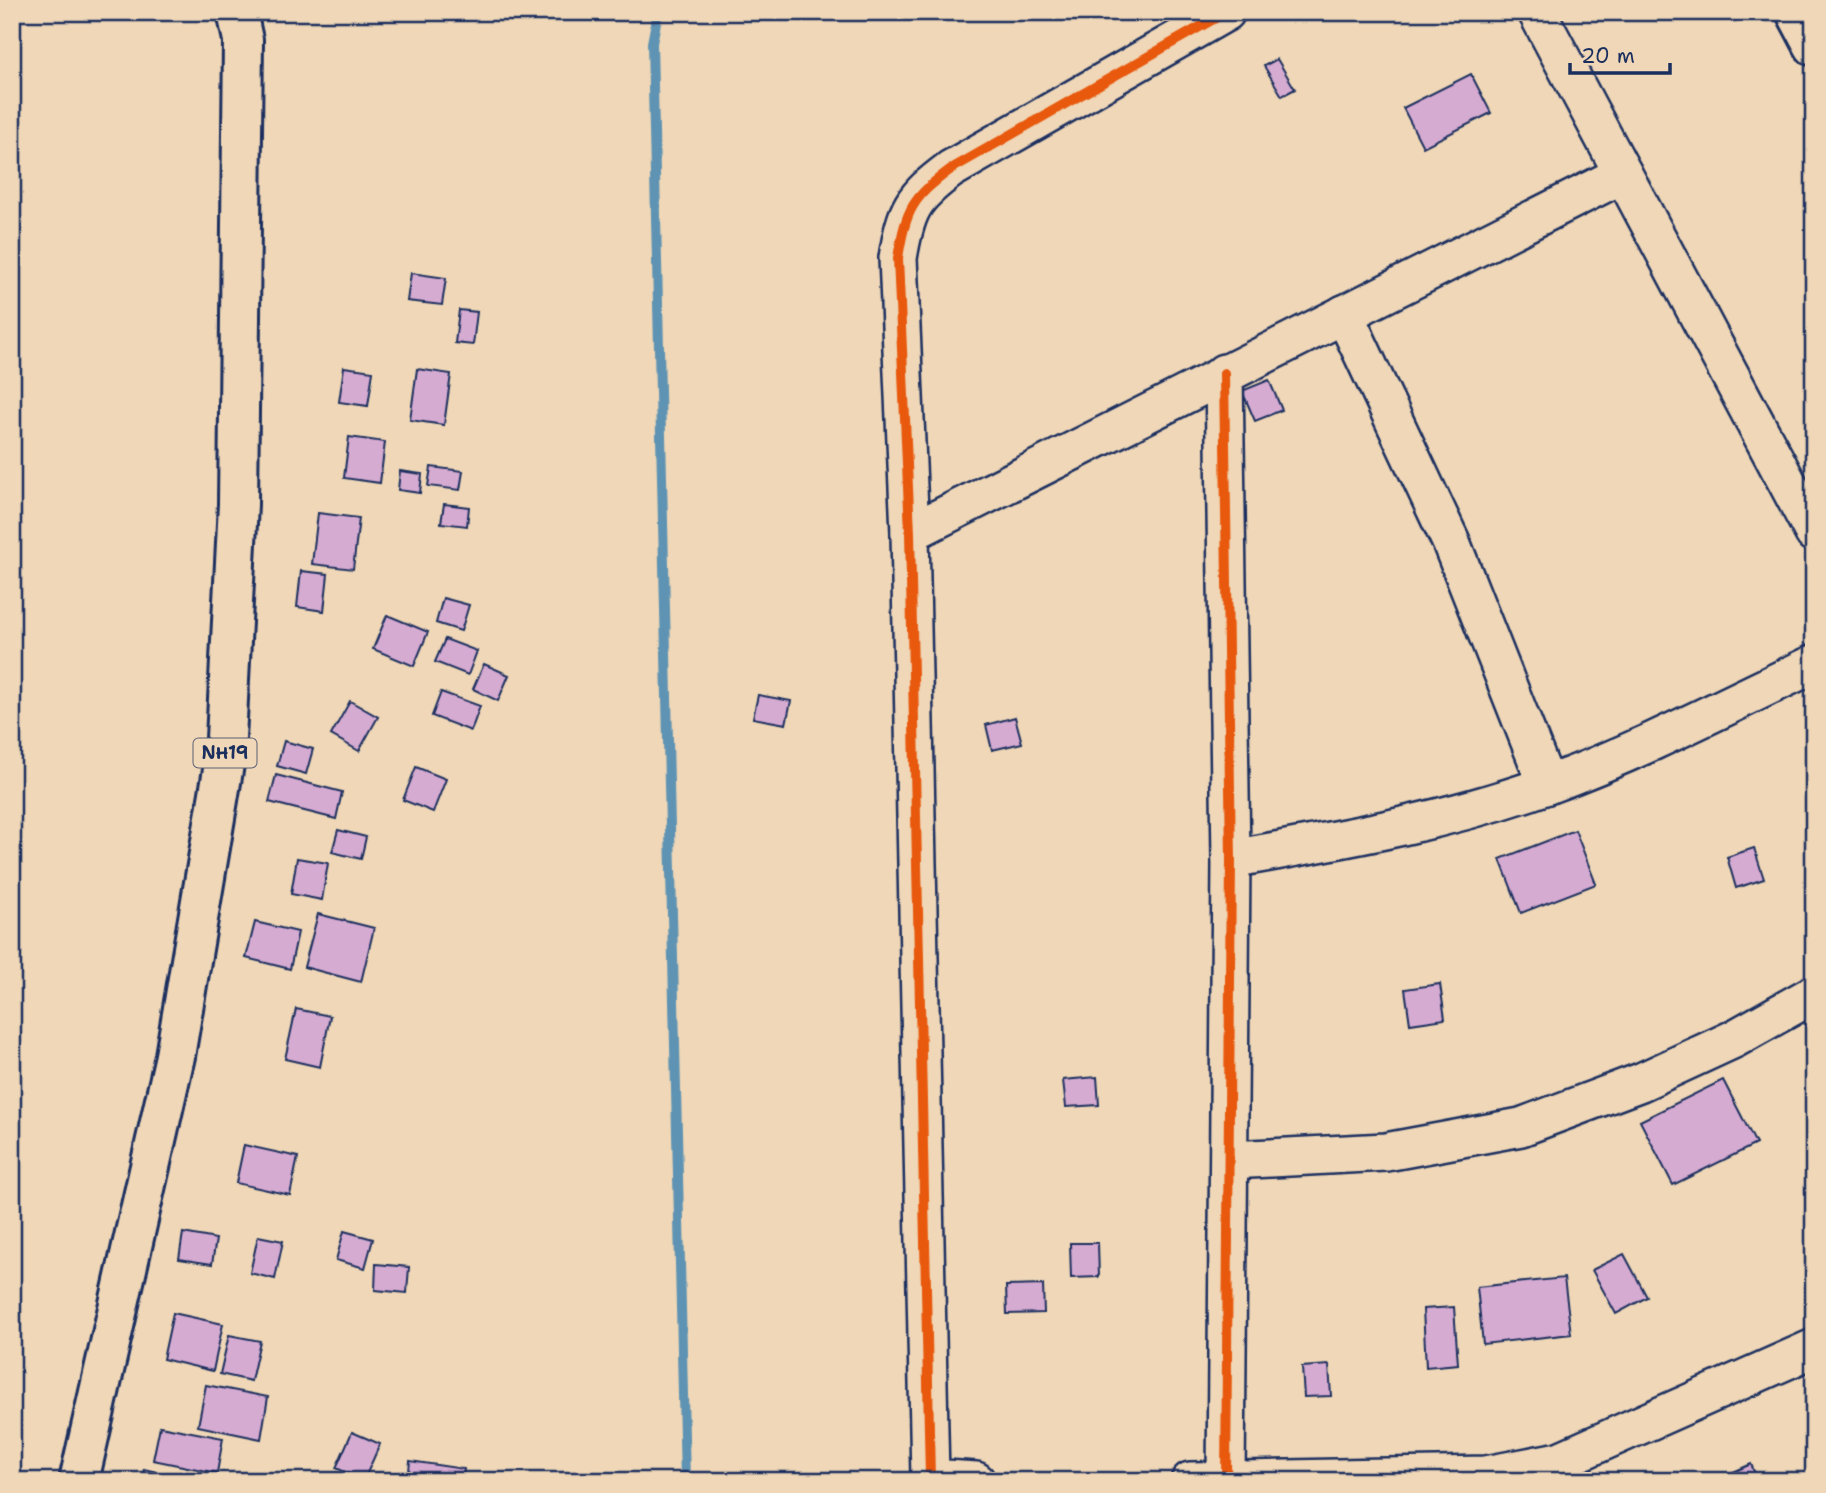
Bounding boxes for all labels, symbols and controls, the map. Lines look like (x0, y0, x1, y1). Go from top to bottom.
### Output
scale bar (1570, 32, 1670, 76)
text: 20 m (1581, 42, 1635, 70)
road number: NH19 (194, 738, 256, 768)

